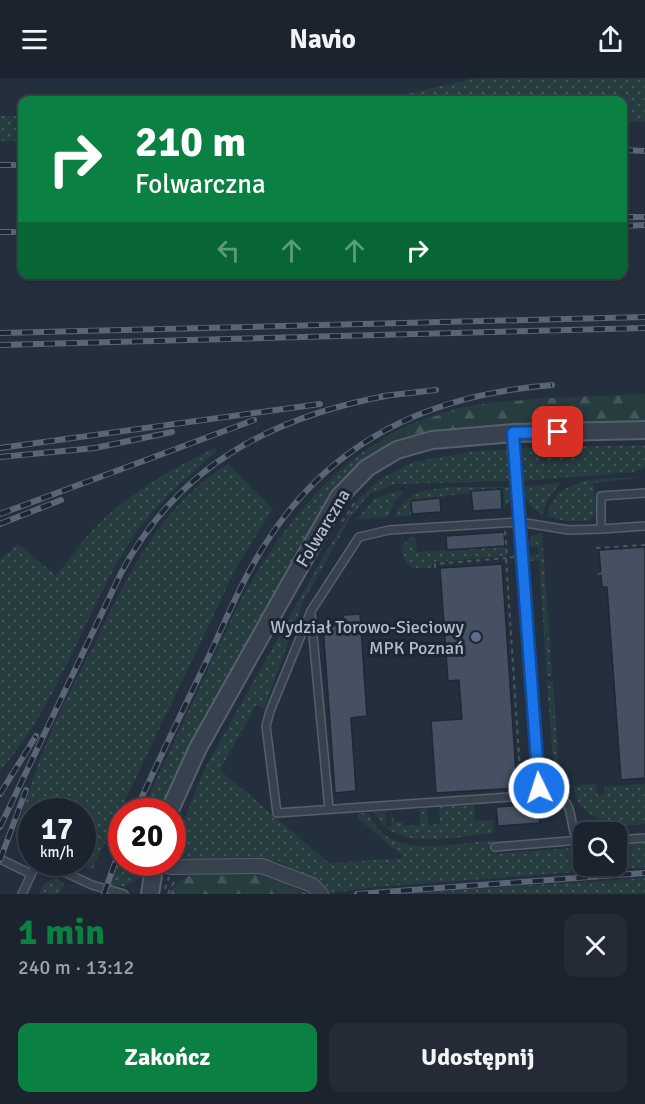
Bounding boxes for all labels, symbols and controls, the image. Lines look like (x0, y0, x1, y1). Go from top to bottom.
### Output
icon: menu (18, 23, 51, 56)
text: Navio (289, 23, 356, 56)
icon: share (594, 23, 627, 56)
text: 210 m (135, 117, 246, 168)
icon: right (36, 120, 114, 198)
text: Folwarczna (135, 168, 266, 201)
icon: left (212, 234, 245, 267)
icon: ahead (275, 234, 308, 267)
icon: ahead (338, 234, 371, 267)
icon: right (401, 234, 434, 267)
pin (532, 406, 583, 457)
icon: arrive (541, 415, 574, 448)
street label: Folwarczna (291, 485, 355, 571)
place label: Wydział Torowo-Sieciowy MPK Poznań (270, 616, 465, 659)
marker: Wydział Torowo-Sieciowy MPK Poznań (469, 630, 483, 644)
position arrow (507, 756, 571, 820)
speed limit sign: 20 (108, 798, 186, 876)
text: 17 (41, 811, 73, 848)
map controls (573, 822, 627, 876)
button: search (573, 822, 627, 876)
text: km/h (40, 843, 74, 861)
text: 1 min (18, 910, 105, 955)
button: close (564, 914, 627, 977)
text: 240 m · 13:12 (18, 955, 134, 980)
button: Zakończ (18, 1023, 317, 1092)
button: Udostępnij (329, 1023, 627, 1092)

